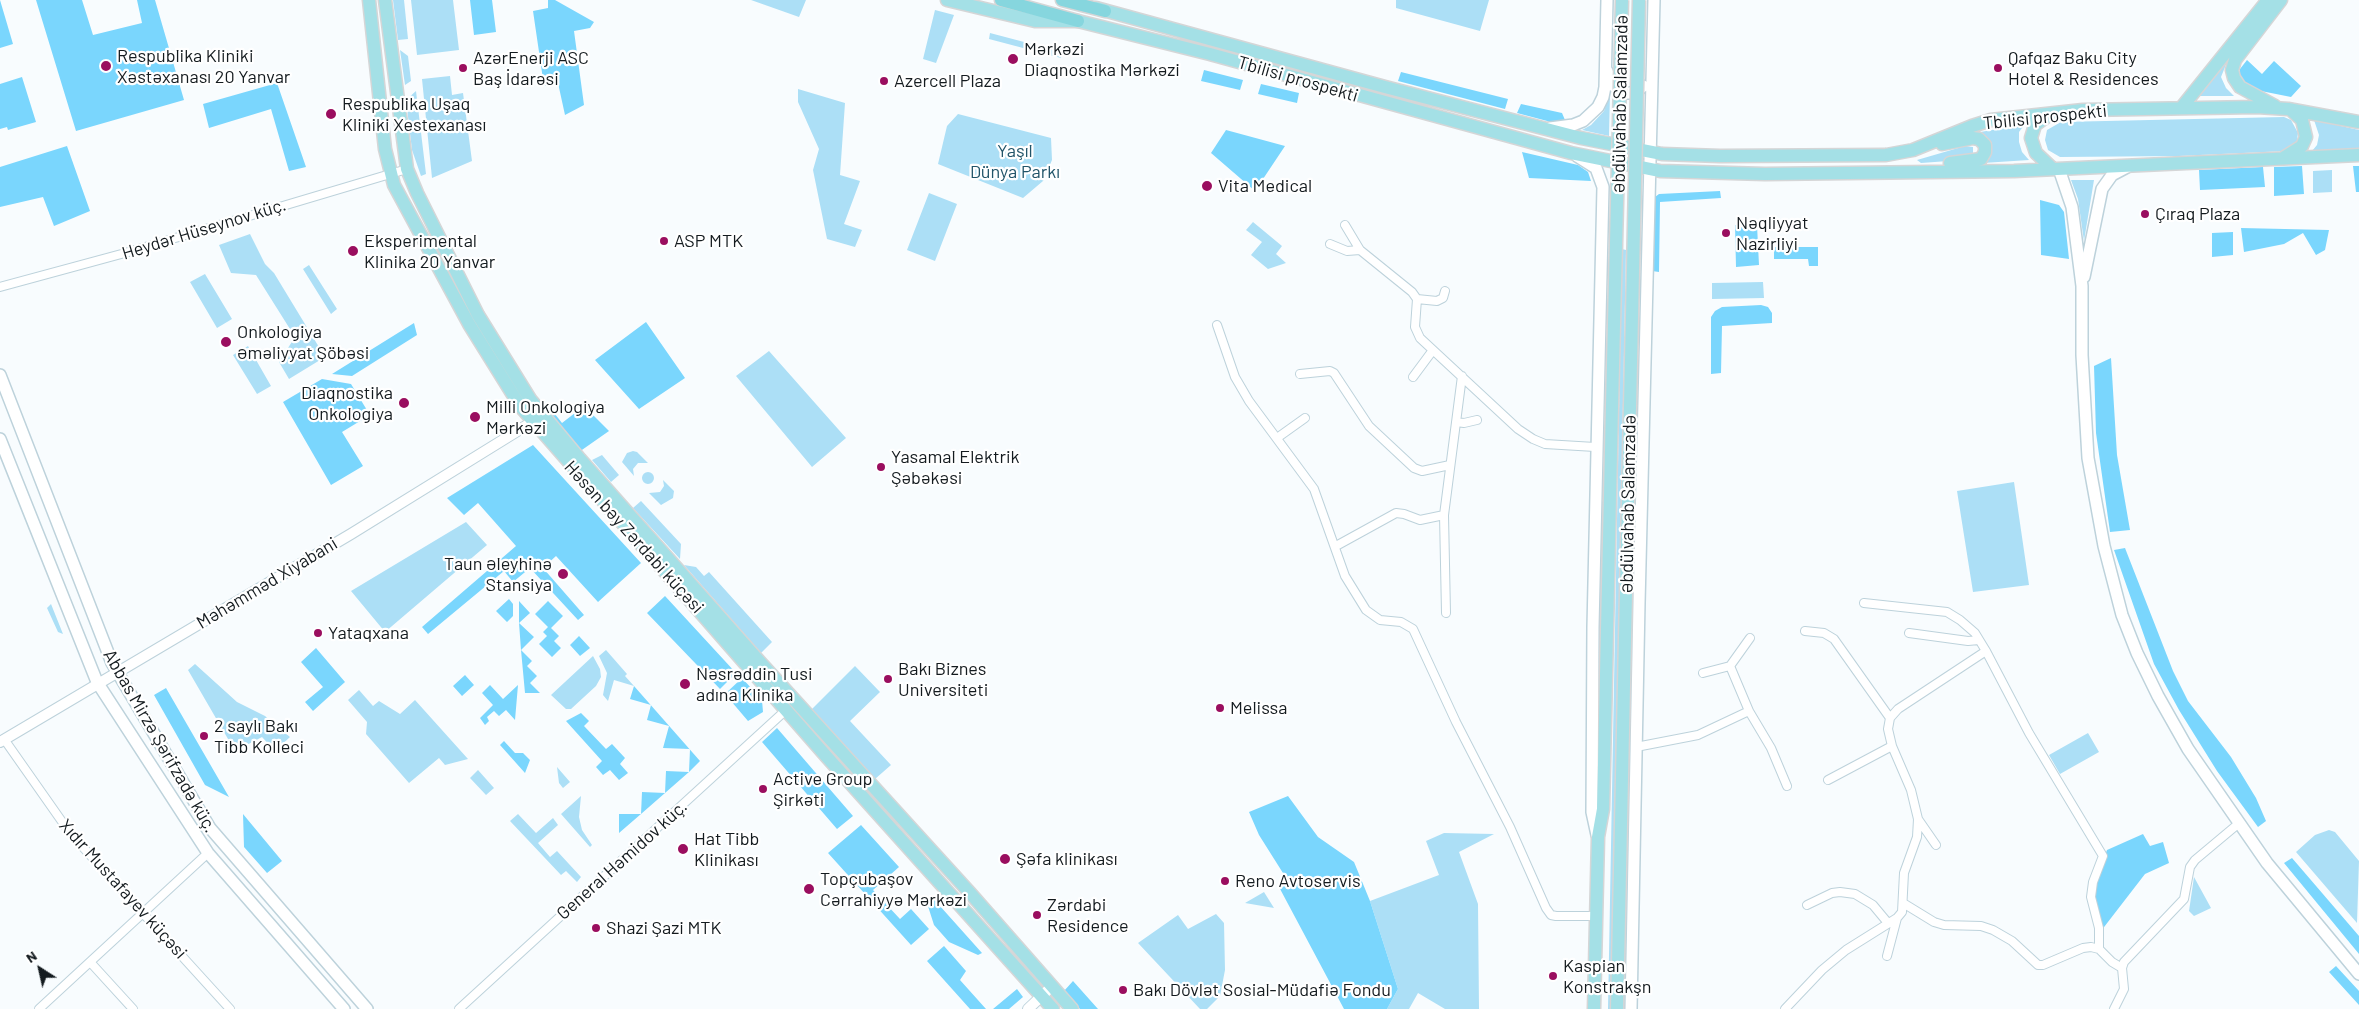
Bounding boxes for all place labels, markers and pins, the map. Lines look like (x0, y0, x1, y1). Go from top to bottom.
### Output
place label: Mərkəzi Diaqnostika Mərkəzi (1024, 38, 1180, 80)
place label: Respublika Kliniki Xəstəxanası 20 Yanvar (117, 45, 290, 88)
place label: AzərEnerji ASC Baş İdarəsi (473, 47, 589, 90)
place label: Qafqaz Baku City Hotel & Residences (2008, 47, 2159, 90)
marker: Mərkəzi Diaqnostika Mərkəzi (1006, 52, 1020, 66)
marker: Respublika Kliniki Xəstəxanası 20 Yanvar (99, 59, 113, 73)
marker: AzərEnerji ASC Baş İdarəsi (457, 62, 469, 74)
marker: Qafqaz Baku City Hotel & Residences (1992, 62, 2004, 74)
place label: Azercell Plaza (894, 70, 1001, 92)
marker: Azercell Plaza (878, 75, 890, 87)
place label: Respublika Uşaq Kliniki Xestexanası (342, 93, 486, 136)
marker: Respublika Uşaq Kliniki Xestexanası (324, 107, 338, 121)
place label: Vita Medical (1218, 175, 1312, 197)
marker: Vita Medical (1200, 179, 1214, 193)
place label: Çıraq Plaza (2155, 203, 2240, 225)
marker: Çıraq Plaza (2139, 208, 2151, 220)
place label: Nəqliyyat Nazirliyi (1736, 212, 1809, 254)
marker: Nəqliyyat Nazirliyi (1720, 227, 1732, 239)
place label: Eksperimental Klinika 20 Yanvar (364, 230, 495, 272)
place label: ASP MTK (674, 230, 743, 252)
marker: ASP MTK (658, 235, 670, 247)
marker: Eksperimental Klinika 20 Yanvar (346, 244, 360, 258)
place label: Onkologiya Əməliyyat Şöbəsi (237, 321, 369, 364)
marker: Onkologiya Əməliyyat Şöbəsi (219, 335, 233, 349)
place label: Diaqnostika Onkologiya (301, 382, 393, 424)
marker: Diaqnostika Onkologiya (397, 396, 411, 410)
place label: Milli Onkologiya Mərkəzi (486, 396, 605, 438)
marker: Milli Onkologiya Mərkəzi (468, 410, 482, 424)
place label: Yasamal Elektrik Şəbəkəsi (891, 446, 1020, 488)
marker: Yasamal Elektrik Şəbəkəsi (875, 461, 887, 473)
place label: Taun Əleyhinə Stansiya (444, 553, 552, 596)
marker: Taun Əleyhinə Stansiya (556, 567, 570, 581)
place label: Yataqxana (328, 622, 409, 644)
marker: Yataqxana (312, 627, 324, 639)
place label: Bakı Biznes Universiteti (898, 658, 988, 701)
place label: Nəsrəddin Tusi adına Klinika (696, 663, 812, 706)
marker: Bakı Biznes Universiteti (882, 673, 894, 685)
marker: Nəsrəddin Tusi adına Klinika (678, 677, 692, 691)
place label: Melissa (1230, 697, 1287, 719)
marker: Melissa (1214, 702, 1226, 714)
place label: 2 saylı Bakı Tibb Kolleci (214, 715, 304, 758)
marker: 2 saylı Bakı Tibb Kolleci (198, 730, 210, 742)
place label: Active Group Şirkəti (773, 768, 873, 811)
marker: Active Group Şirkəti (757, 783, 769, 795)
place label: Hat Tibb Klinikası (694, 828, 759, 871)
marker: Hat Tibb Klinikası (676, 842, 690, 856)
place label: Şəfa klinikası (1016, 848, 1118, 870)
marker: Şəfa klinikası (998, 852, 1012, 866)
place label: Topçubaşov Cərrahiyyə Mərkəzi (820, 868, 967, 911)
place label: Reno Avtoservis (1235, 870, 1361, 892)
marker: Reno Avtoservis (1219, 875, 1231, 887)
marker: Topçubaşov Cərrahiyyə Mərkəzi (802, 882, 816, 896)
place label: Zərdabi Residence (1047, 894, 1129, 936)
marker: Zərdabi Residence (1031, 909, 1043, 921)
place label: Shazi Şazi MTK (606, 917, 722, 939)
marker: Shazi Şazi MTK (590, 922, 602, 934)
place label: Kaspian Konstrakşn (1563, 955, 1652, 998)
marker: Kaspian Konstrakşn (1547, 970, 1559, 982)
place label: Bakı Dövlət Sosial-Müdafiə Fondu (1133, 979, 1391, 1001)
marker: Bakı Dövlət Sosial-Müdafiə Fondu (1117, 984, 1129, 996)

